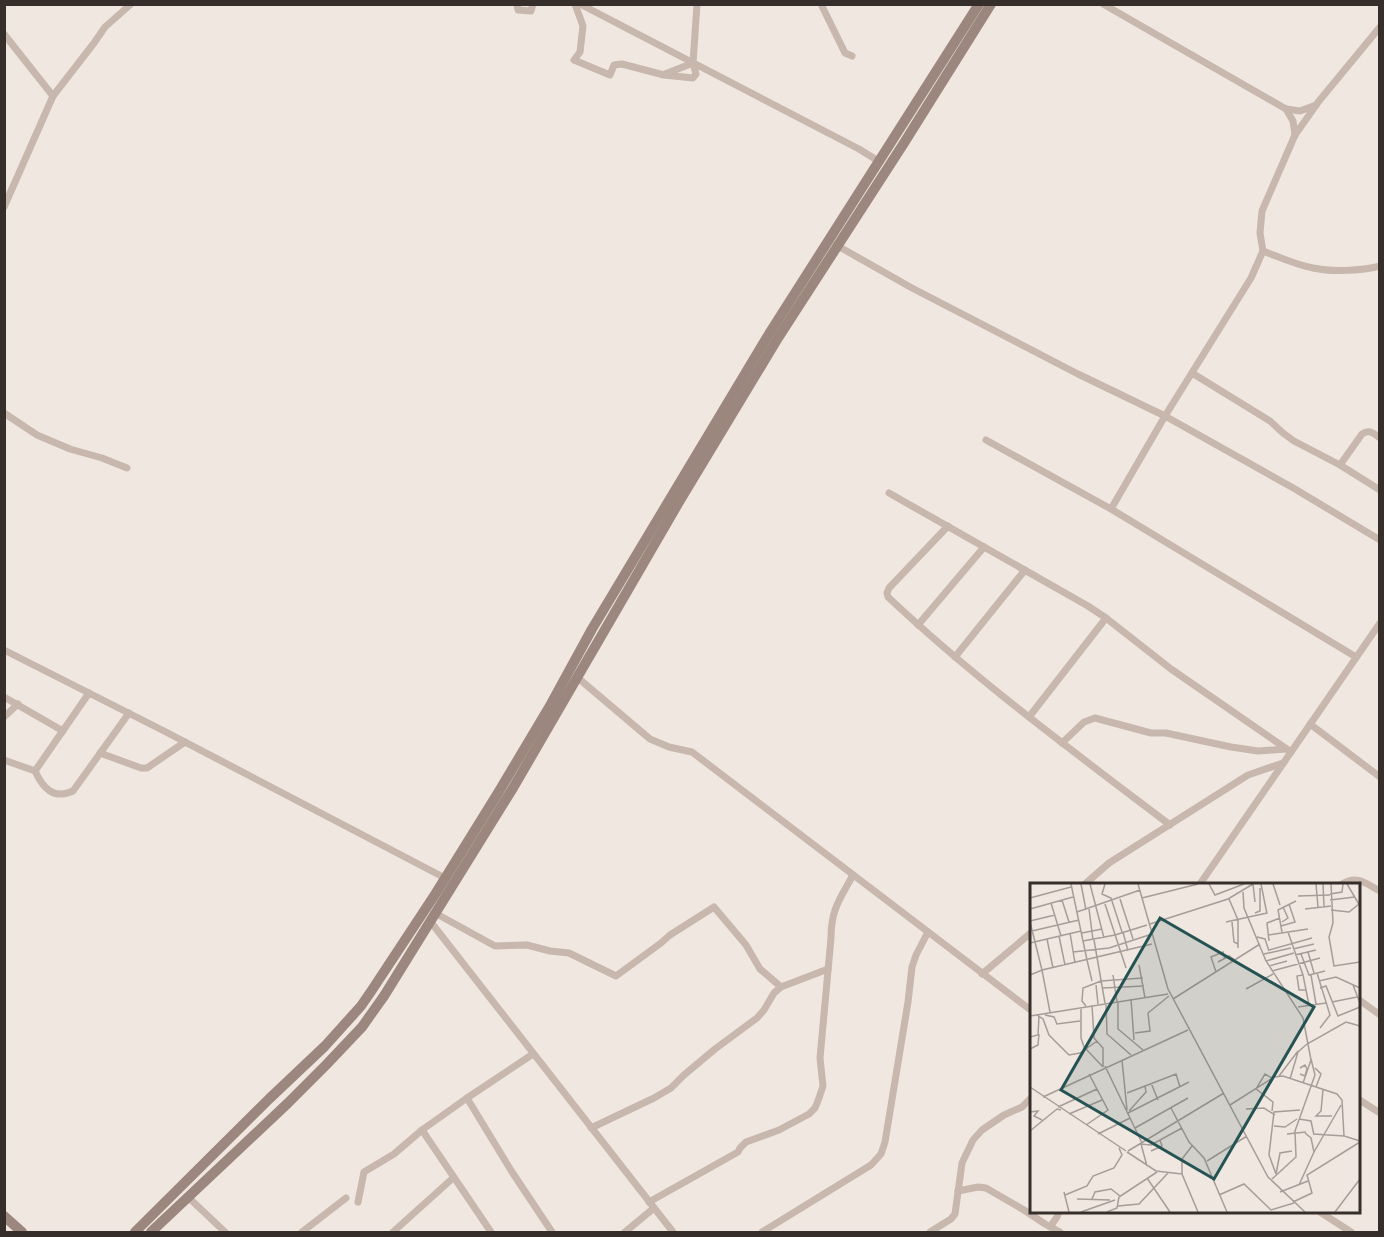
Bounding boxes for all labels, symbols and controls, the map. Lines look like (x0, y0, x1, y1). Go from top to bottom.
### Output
inset map (1030, 883, 1360, 1213)

